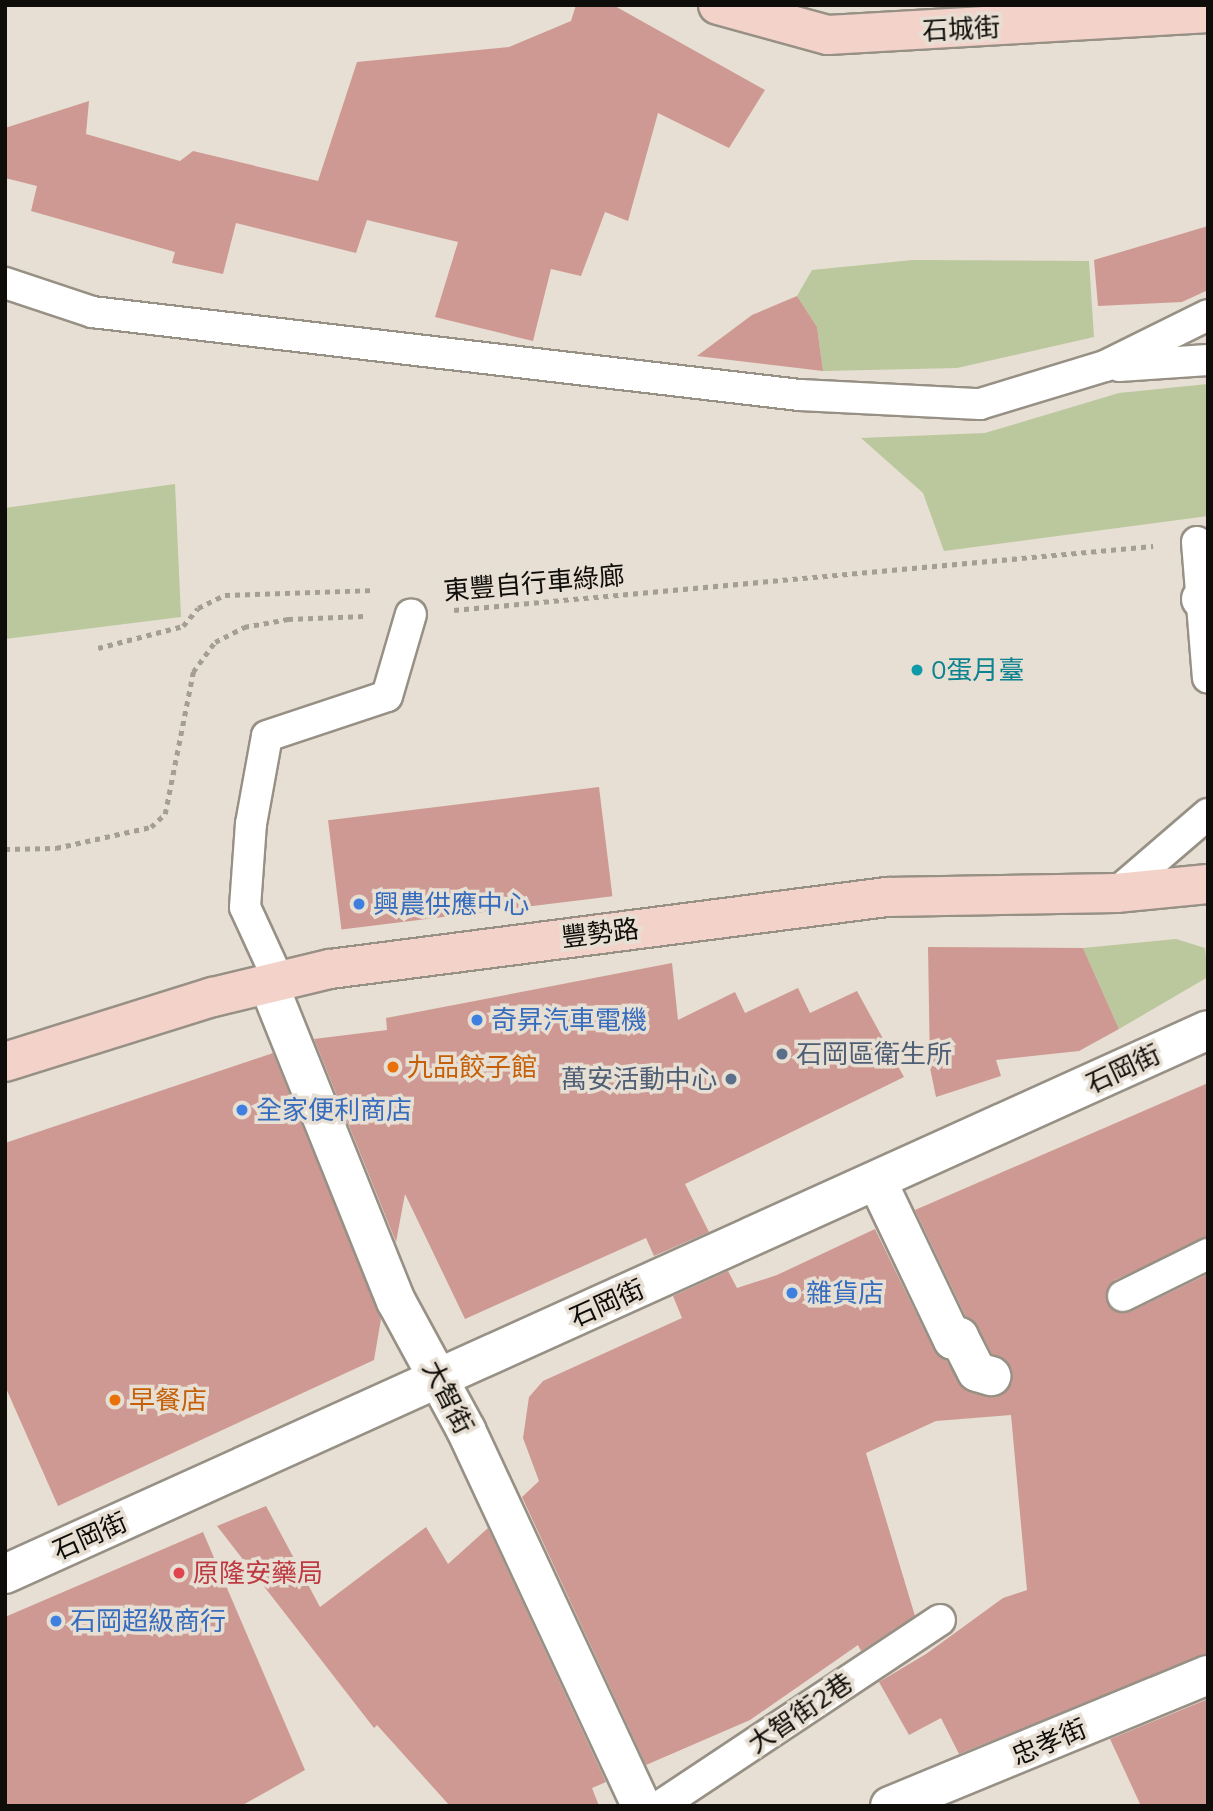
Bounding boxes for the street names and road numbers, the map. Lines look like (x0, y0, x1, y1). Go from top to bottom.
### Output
street label: 石城街 (921, 11, 1001, 47)
street label: 東豐自行車綠廊 (442, 560, 626, 606)
street label: 豐勢路 (559, 913, 641, 953)
street label: 石岡街 (1081, 1038, 1165, 1100)
street label: 石岡街 (565, 1273, 649, 1333)
street label: 大智街 (416, 1355, 480, 1439)
street label: 石岡街 (48, 1506, 132, 1566)
street label: 大智街2巷 (742, 1667, 858, 1759)
street label: 忠孝街 (1007, 1712, 1091, 1772)

